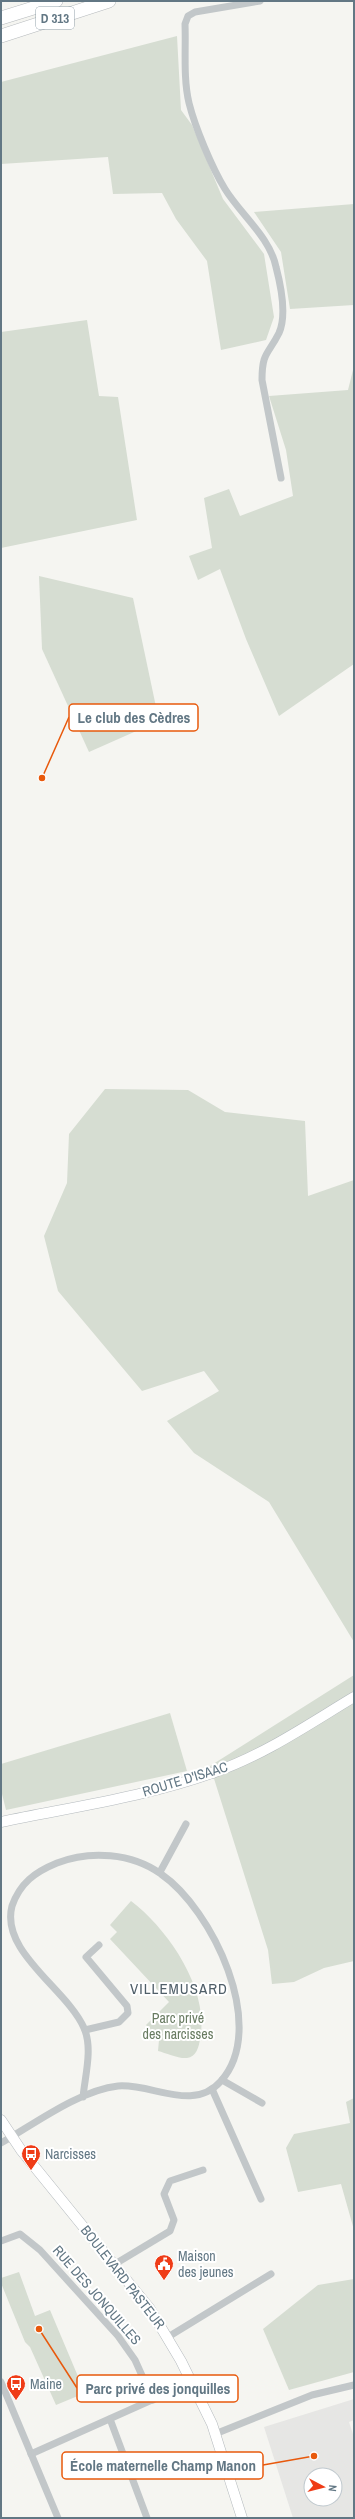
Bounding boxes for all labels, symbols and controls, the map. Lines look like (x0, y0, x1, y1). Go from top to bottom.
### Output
road number: D 313 (36, 7, 74, 29)
callout: Le club des Cèdres (69, 704, 198, 731)
text: Le club des Cèdres (78, 707, 191, 728)
street label: ROUTE D'ISAAC (140, 1757, 230, 1801)
district label: VILLEMUSARD (130, 1978, 228, 1999)
park label: Parc privé des narcisses (143, 2009, 214, 2043)
bus stop icon: Narcisses (20, 2143, 42, 2171)
place label: Narcisses (45, 2145, 96, 2163)
street label: BOULEVARD PASTEUR (77, 2222, 169, 2332)
street label: RUE DES JONQUILLES (49, 2242, 145, 2349)
place label: Maison des jeunes (178, 2247, 234, 2281)
public building icon: Maison des jeunes (153, 2253, 175, 2281)
bus stop icon: Maine (5, 2373, 27, 2401)
place label: Maine (30, 2375, 62, 2393)
callout: Parc privé des jonquilles (77, 2375, 238, 2402)
text: Parc privé des jonquilles (86, 2378, 231, 2399)
callout: École maternelle Champ Manon (62, 2452, 263, 2479)
text: École maternelle Champ Manon (70, 2455, 256, 2476)
north arrow (303, 2467, 343, 2507)
text: N (326, 2484, 340, 2492)

